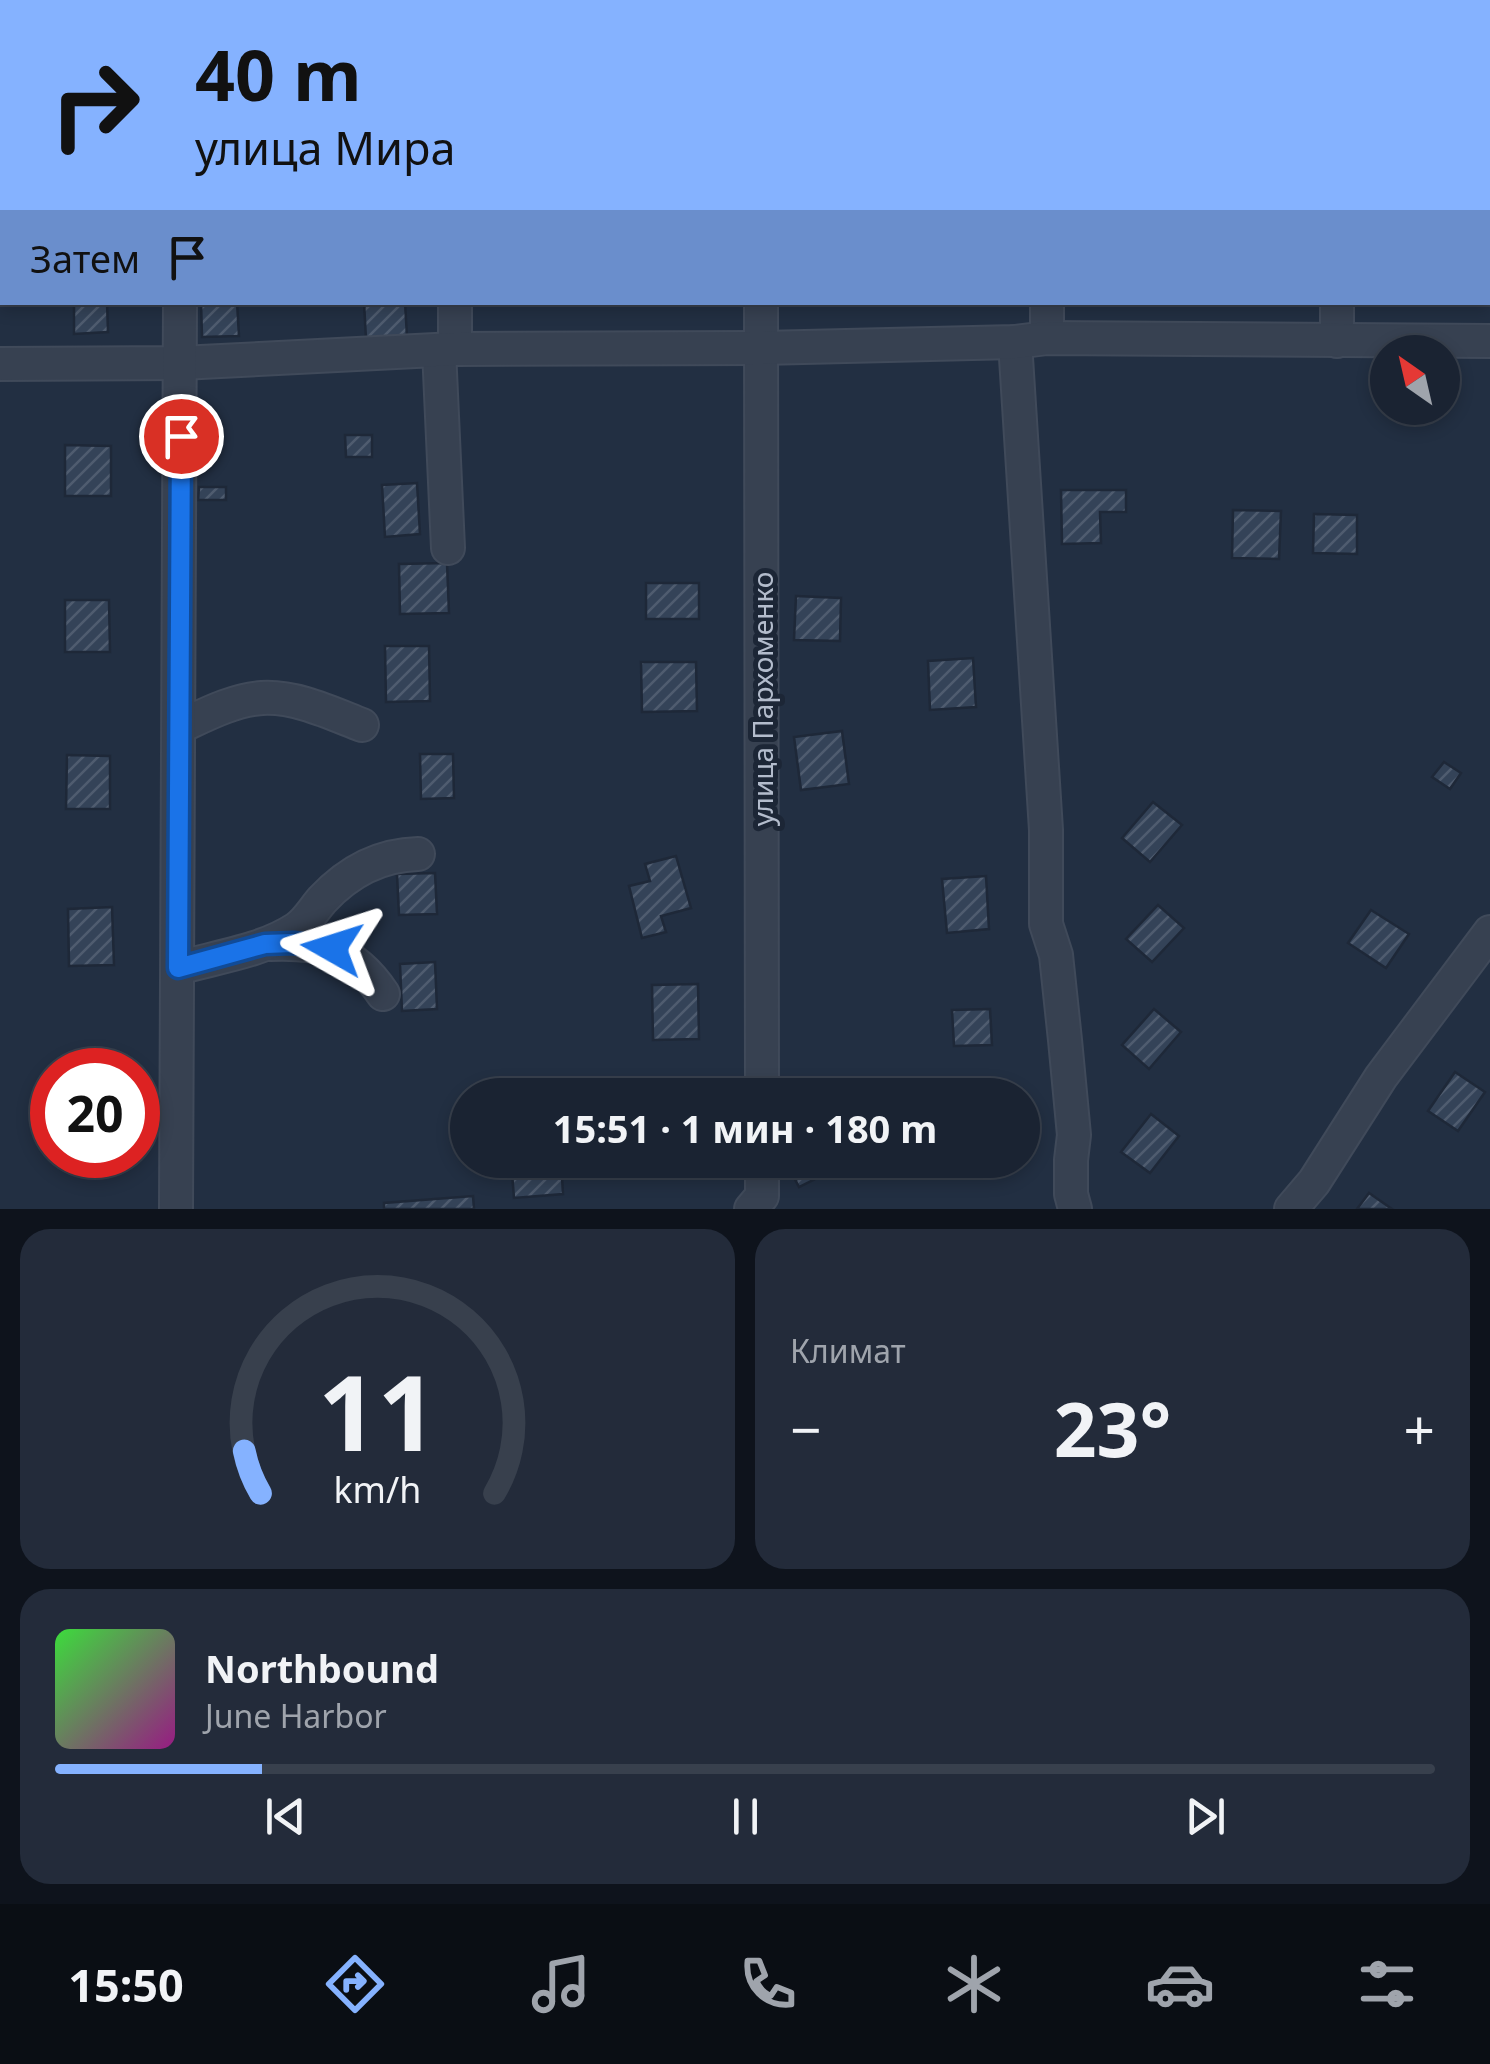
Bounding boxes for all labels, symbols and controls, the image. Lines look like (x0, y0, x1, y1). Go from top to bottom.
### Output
text: 40 m (195, 26, 362, 122)
icon: right (30, 40, 160, 170)
text: улица Мира (195, 117, 455, 178)
icon: arrive (160, 230, 215, 285)
text: Затем (30, 232, 140, 284)
north arrow (1370, 335, 1460, 425)
map controls (1370, 335, 1460, 425)
pin (139, 394, 224, 479)
icon: arrive (154, 409, 209, 464)
street label: улица Пархоменко (743, 572, 781, 826)
position arrow (280, 896, 384, 1000)
speed limit sign: 20 (30, 1048, 160, 1178)
text: 15:51 · 1 мин · 180 m (553, 1102, 937, 1154)
text: Климат (790, 1329, 906, 1372)
text: 11 (318, 1340, 437, 1481)
text: 23° (1054, 1377, 1171, 1479)
text: − (790, 1391, 821, 1466)
text: + (1404, 1391, 1435, 1466)
text: km/h (334, 1465, 421, 1513)
text: Northbound (205, 1642, 439, 1694)
text: June Harbor (205, 1694, 387, 1737)
icon: previous (258, 1789, 313, 1844)
icon: pause (718, 1789, 773, 1844)
icon: next (1178, 1789, 1233, 1844)
icon: directions (320, 1949, 390, 2019)
icon: music (526, 1949, 596, 2019)
icon: phone (733, 1949, 803, 2019)
icon: climate (939, 1949, 1009, 2019)
icon: car (1145, 1949, 1215, 2019)
icon: filters (1352, 1949, 1422, 2019)
text: 15:50 (68, 1954, 184, 2015)

